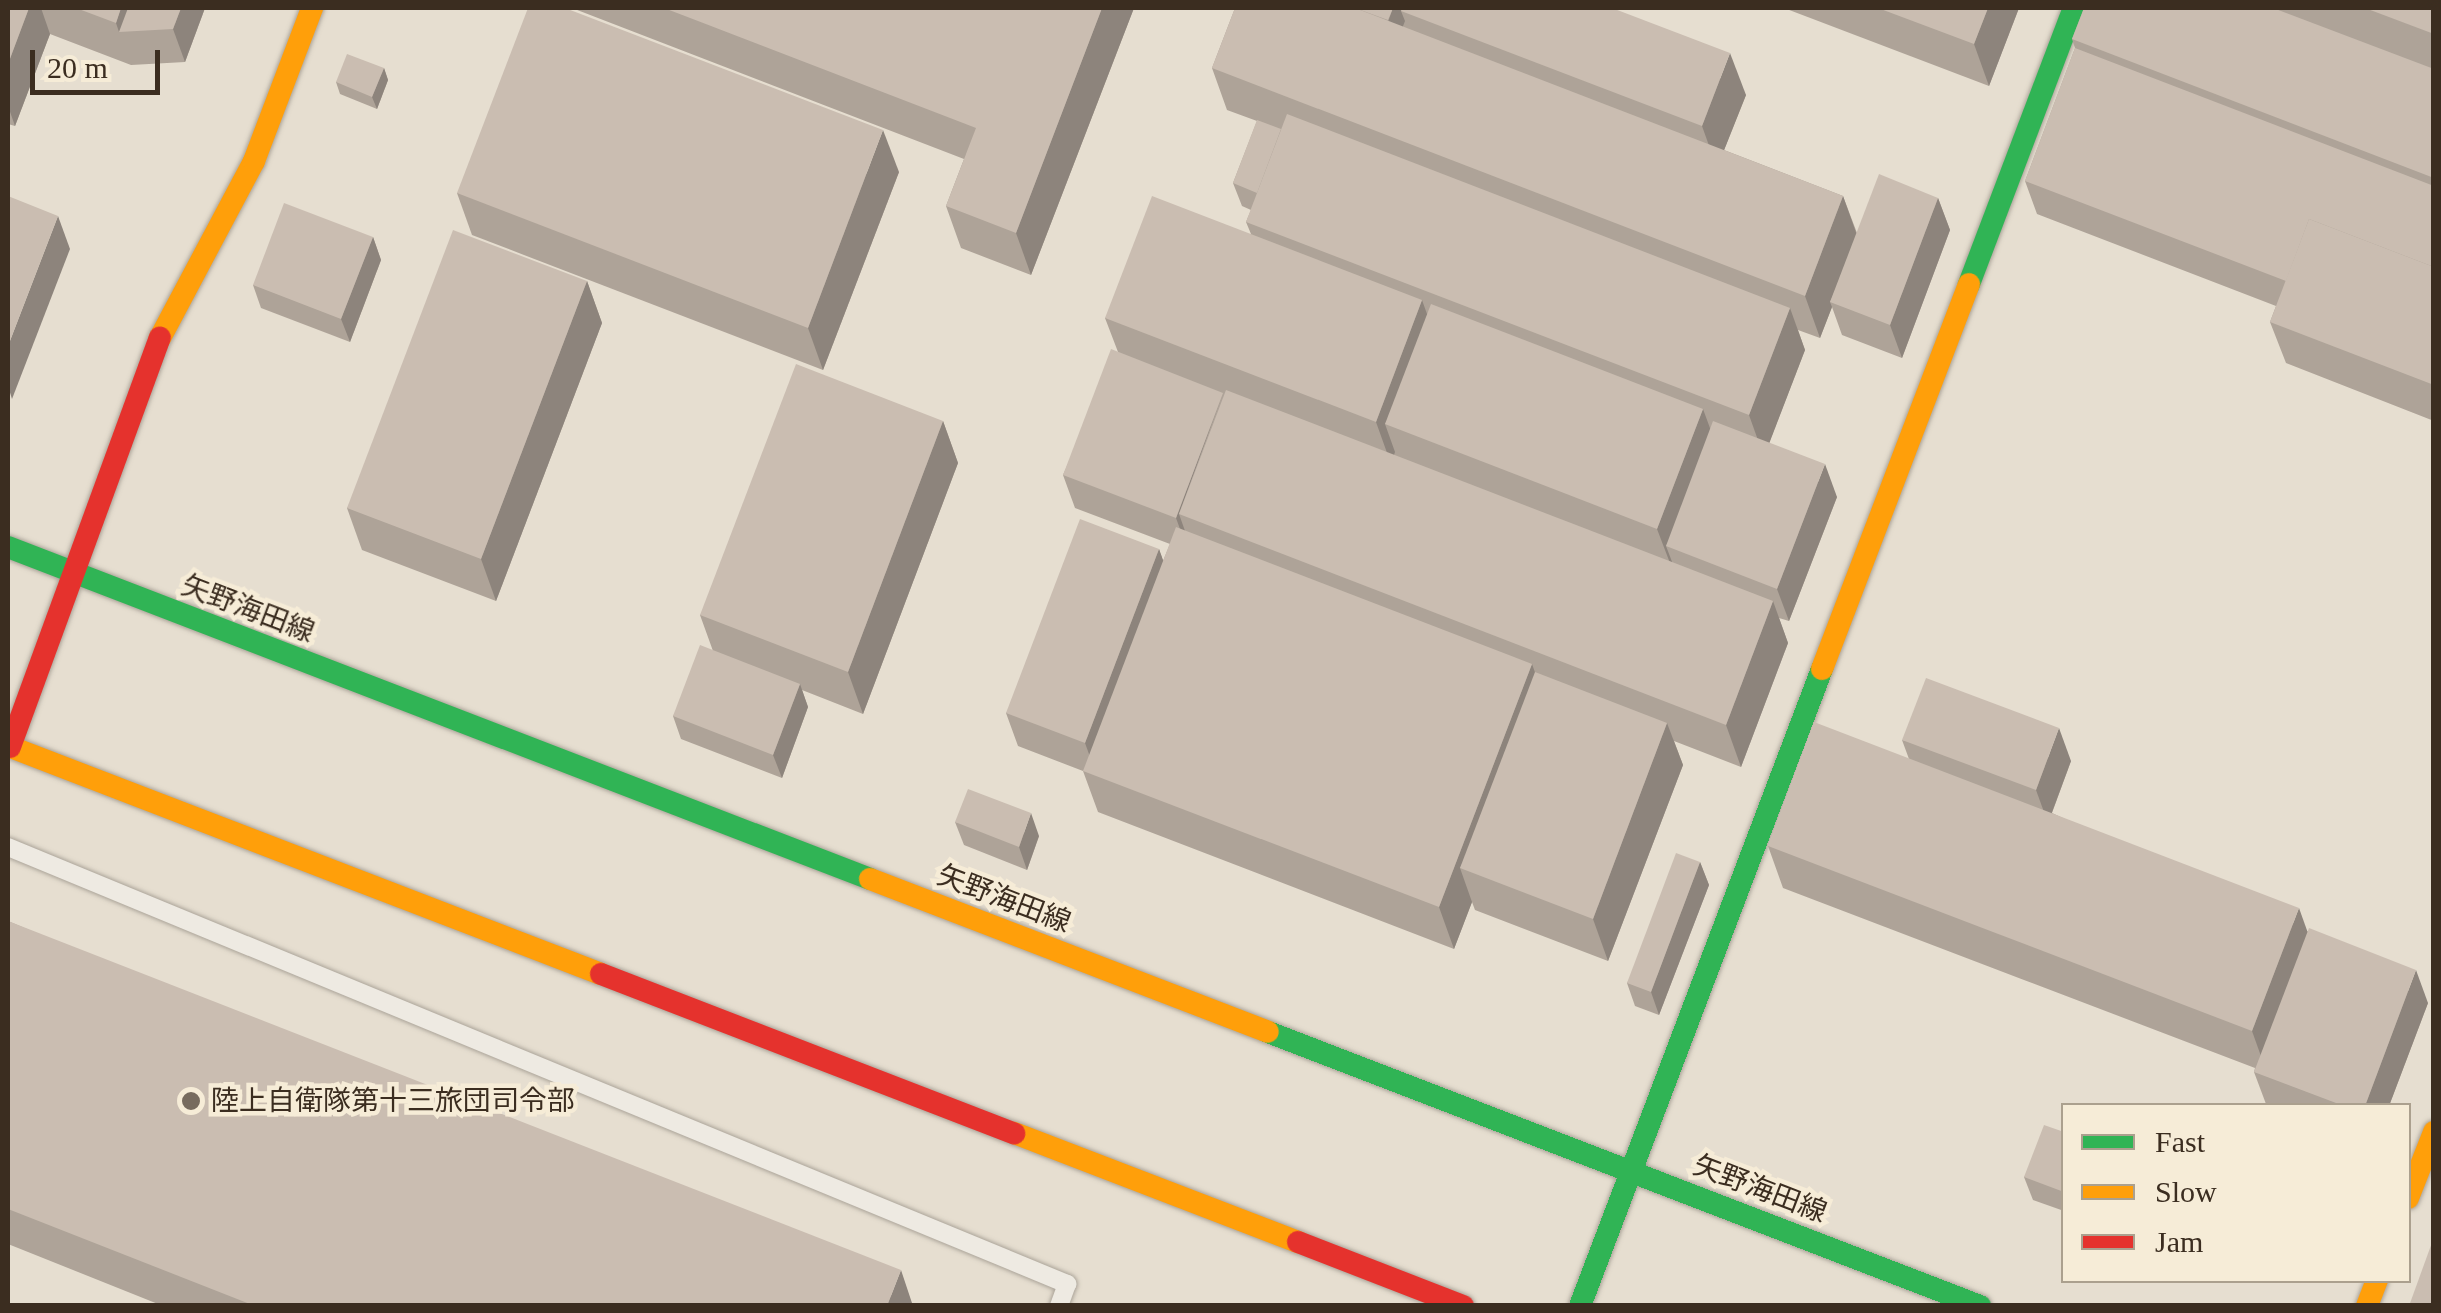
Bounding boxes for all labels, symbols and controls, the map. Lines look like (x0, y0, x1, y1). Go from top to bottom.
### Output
scale bar (35, 30, 165, 92)
text: 20 m (47, 51, 108, 84)
street label: 矢野海田線 (177, 568, 319, 650)
street label: 矢野海田線 (933, 858, 1075, 940)
place label: 陸上自衛隊第十三旅団司令部 (211, 1084, 575, 1118)
marker: 陸上自衛隊第十三旅団司令部 (180, 1090, 202, 1112)
legend (2061, 1103, 2411, 1283)
text: Fast (2155, 1125, 2205, 1158)
street label: 矢野海田線 (1689, 1148, 1831, 1230)
text: Slow (2155, 1175, 2217, 1208)
text: Jam (2155, 1225, 2203, 1258)

